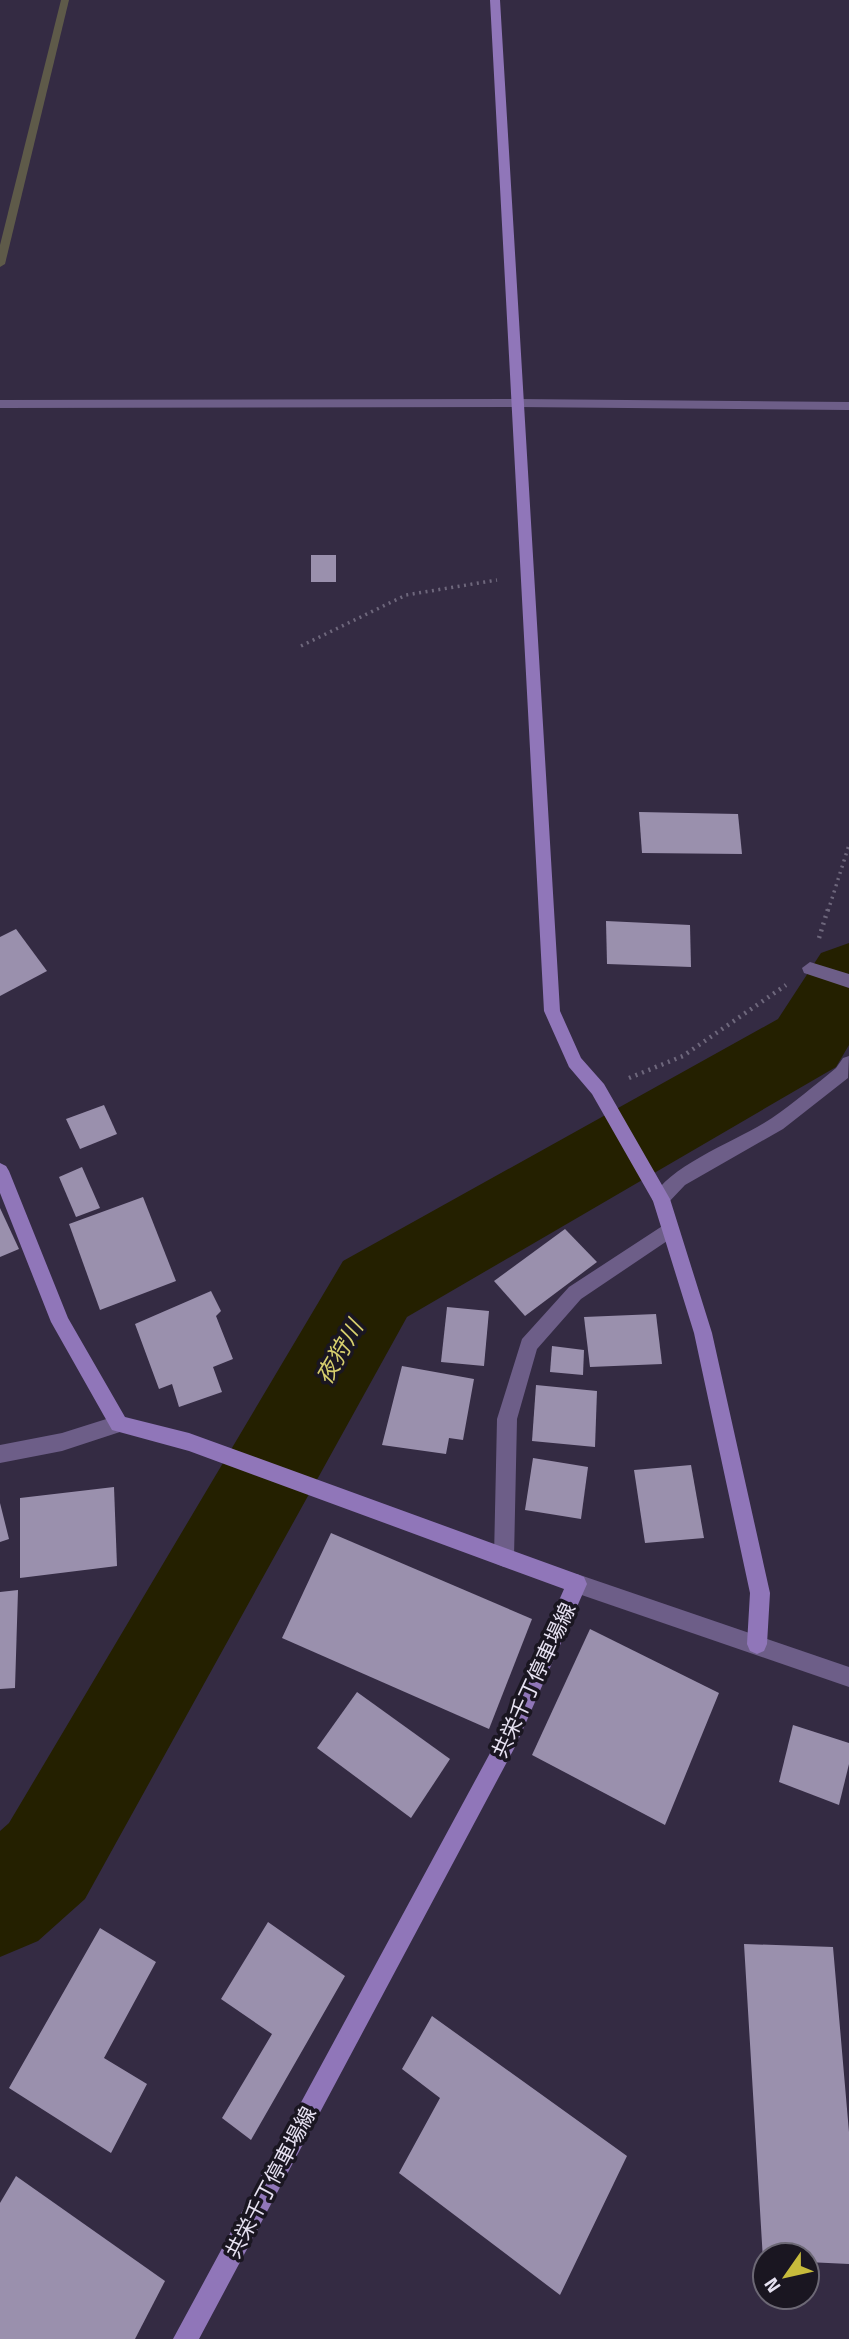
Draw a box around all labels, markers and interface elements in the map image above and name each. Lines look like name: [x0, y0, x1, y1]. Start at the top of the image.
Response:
water label: 夜狩川: [307, 1311, 373, 1391]
street label: 共栄千丁停車場線: [483, 1597, 583, 1763]
street label: 共栄千丁停車場線: [216, 2100, 324, 2264]
north arrow: [751, 2241, 821, 2311]
text: N: [756, 2272, 787, 2299]

